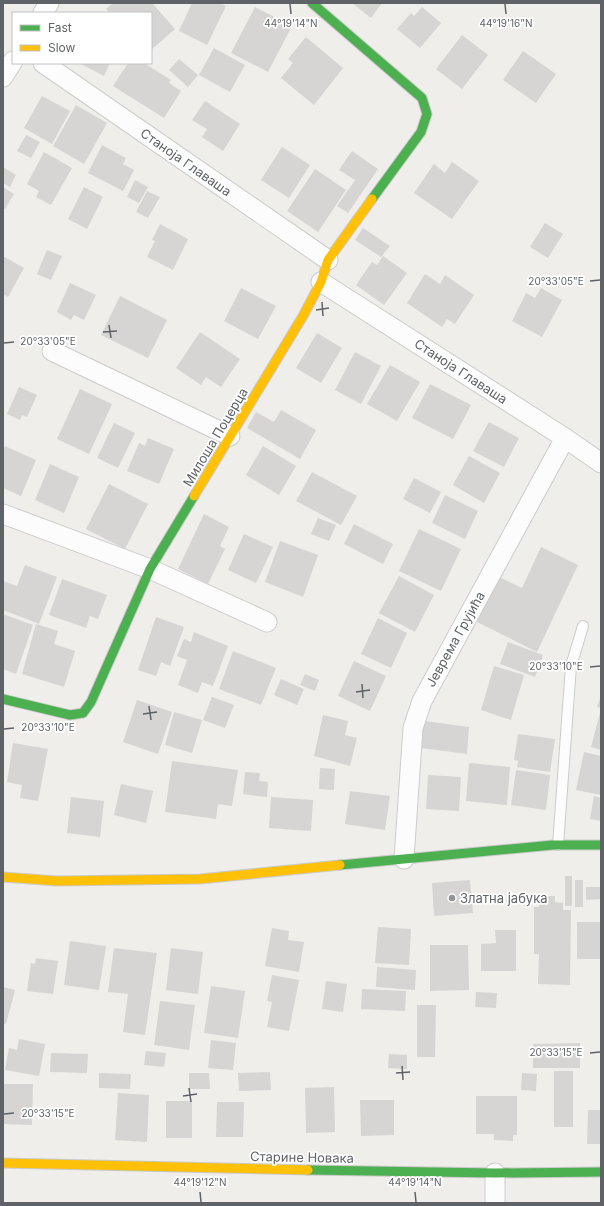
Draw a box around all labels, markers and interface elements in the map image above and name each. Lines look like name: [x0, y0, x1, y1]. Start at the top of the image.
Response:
legend: [12, 12, 152, 64]
text: 44°19'14"N: [264, 17, 318, 29]
text: 44°19'16"N: [479, 17, 533, 29]
text: Fast: [48, 20, 72, 35]
text: Slow: [48, 40, 76, 55]
street label: Станоја Главаша: [137, 125, 235, 199]
text: 20°33'05"E: [528, 275, 584, 287]
text: 20°33'05"E: [20, 335, 76, 347]
street label: Станоја Главаша: [412, 335, 510, 407]
street label: Милоша Поцерца: [179, 385, 251, 489]
street label: Јеврема Грујића: [422, 589, 488, 689]
text: 20°33'10"E: [529, 660, 583, 672]
text: 20°33'10"E: [21, 721, 75, 733]
place label: Златна јабука: [460, 890, 548, 906]
marker: Златна јабука: [447, 893, 457, 903]
text: 20°33'15"E: [529, 1046, 583, 1058]
text: 20°33'15"E: [21, 1107, 75, 1119]
street label: Старине Новака: [250, 1148, 354, 1166]
text: 44°19'12"N: [174, 1176, 226, 1188]
text: 44°19'14"N: [388, 1176, 442, 1188]

